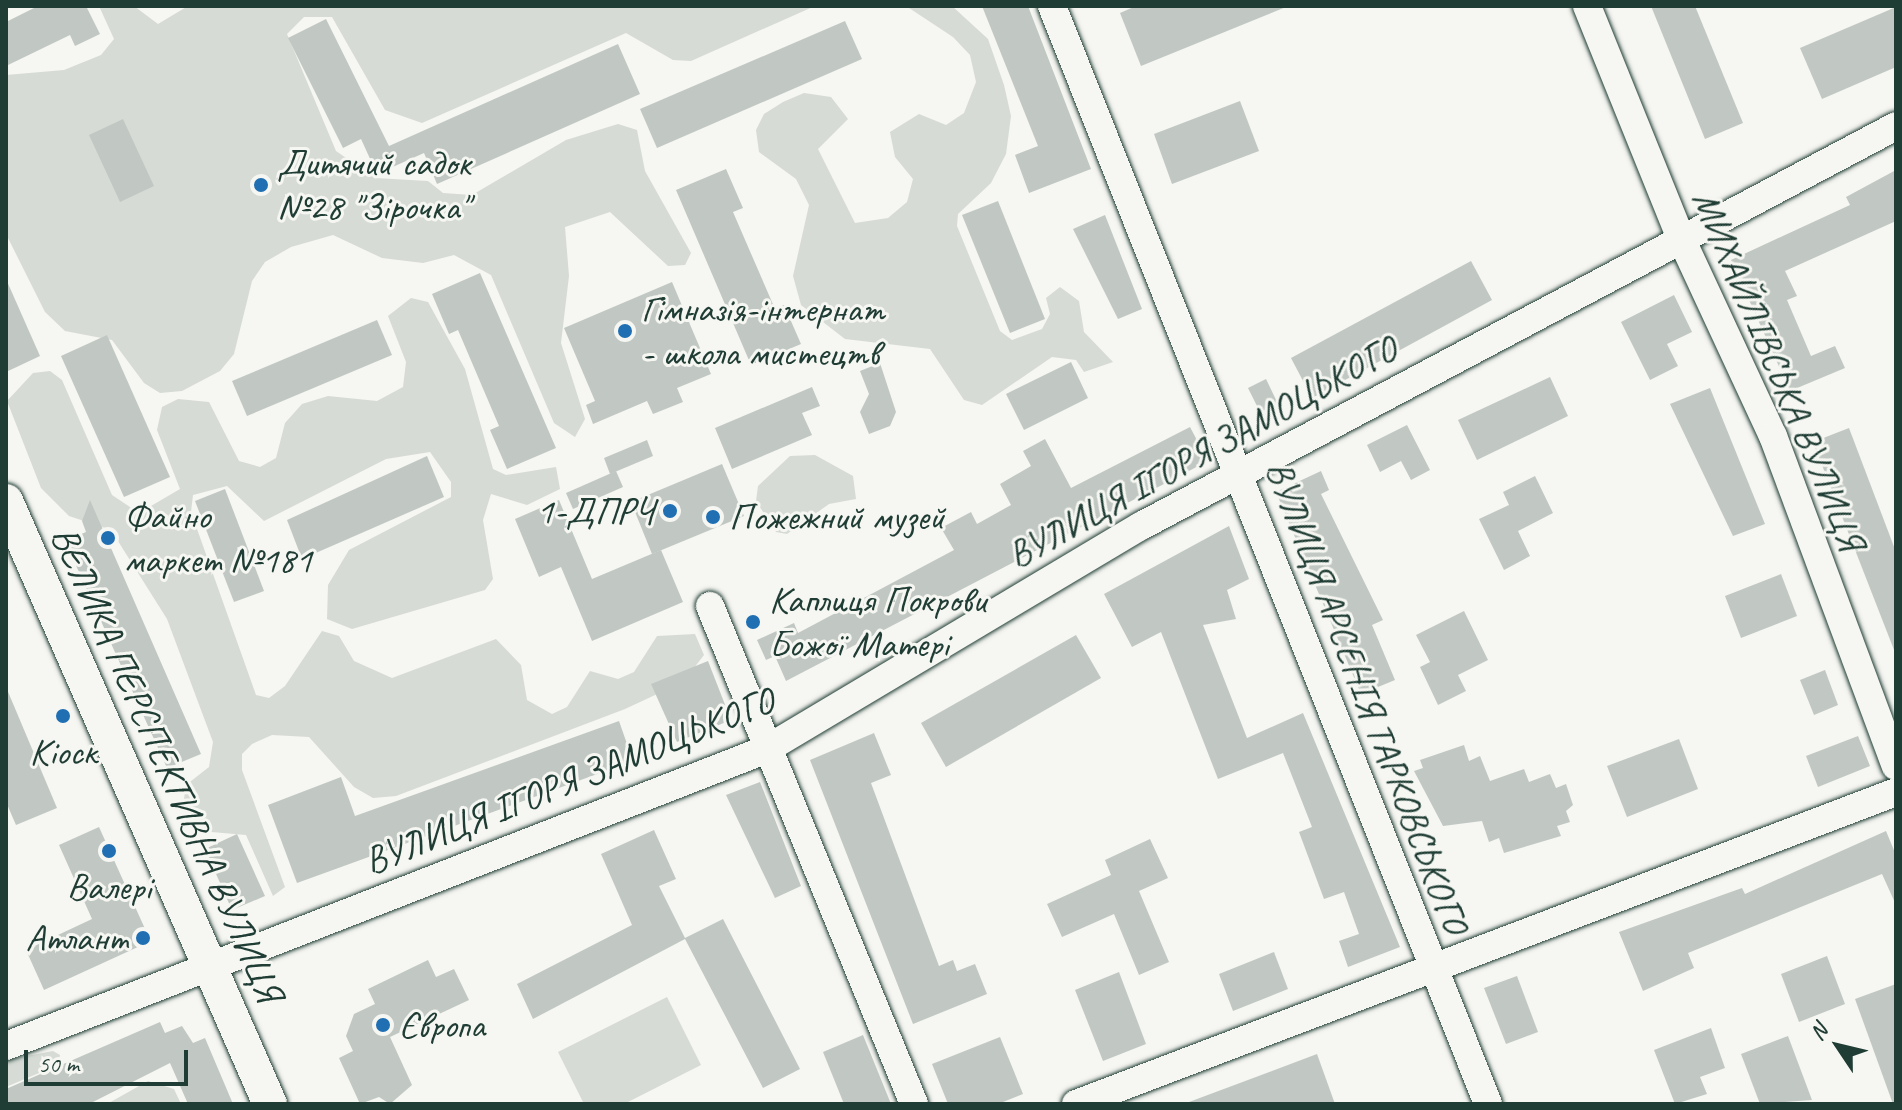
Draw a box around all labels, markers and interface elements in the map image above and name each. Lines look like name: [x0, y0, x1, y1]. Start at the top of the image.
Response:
place label: Дитячий садок №28 "Зірочка": [277, 140, 471, 230]
marker: Дитячий садок №28 "Зірочка": [252, 176, 270, 194]
street label: МИХАЙЛІВСЬКА ВУЛИЦЯ: [1683, 184, 1875, 556]
place label: Гімназія-інтернат - школа мистецтв: [641, 286, 884, 376]
marker: Гімназія-інтернат - школа мистецтв: [616, 322, 634, 340]
street label: ВУЛИЦЯ ІГОРЯ ЗАМОЦЬКОГО: [1000, 326, 1404, 578]
street label: ВУЛИЦЯ АРСЕНІЯ ТАРКОВСЬКОГО: [1256, 455, 1478, 939]
place label: 1-ДПРЧ: [536, 488, 654, 534]
place label: Файно маркет №181: [124, 493, 312, 582]
place label: Пожежний музей: [729, 494, 944, 540]
marker: 1-ДПРЧ: [661, 502, 679, 520]
marker: Пожежний музей: [704, 508, 722, 526]
street label: ВЕЛИКА ПЕРСПЕКТИВНА ВУЛИЦЯ: [42, 521, 292, 1007]
marker: Файно маркет №181: [99, 529, 117, 547]
place label: Каплиця Покрови Божої Матері: [769, 577, 986, 666]
marker: Каплиця Покрови Божої Матері: [744, 613, 762, 631]
street label: ВУЛИЦЯ ІГОРЯ ЗАМОЦЬКОГО: [359, 678, 779, 884]
marker: Кіоск: [54, 707, 72, 725]
place label: Кіоск: [29, 729, 97, 775]
marker: Валері: [100, 842, 118, 860]
place label: Валері: [67, 864, 151, 910]
place label: Атлант: [26, 915, 127, 961]
marker: Атлант: [134, 929, 152, 947]
place label: Європа: [399, 1002, 485, 1048]
north arrow: [1798, 1006, 1878, 1086]
marker: Європа: [374, 1016, 392, 1034]
text: N: [1803, 1019, 1834, 1046]
scale bar: [28, 1034, 192, 1084]
text: 50 m: [38, 1049, 79, 1079]

